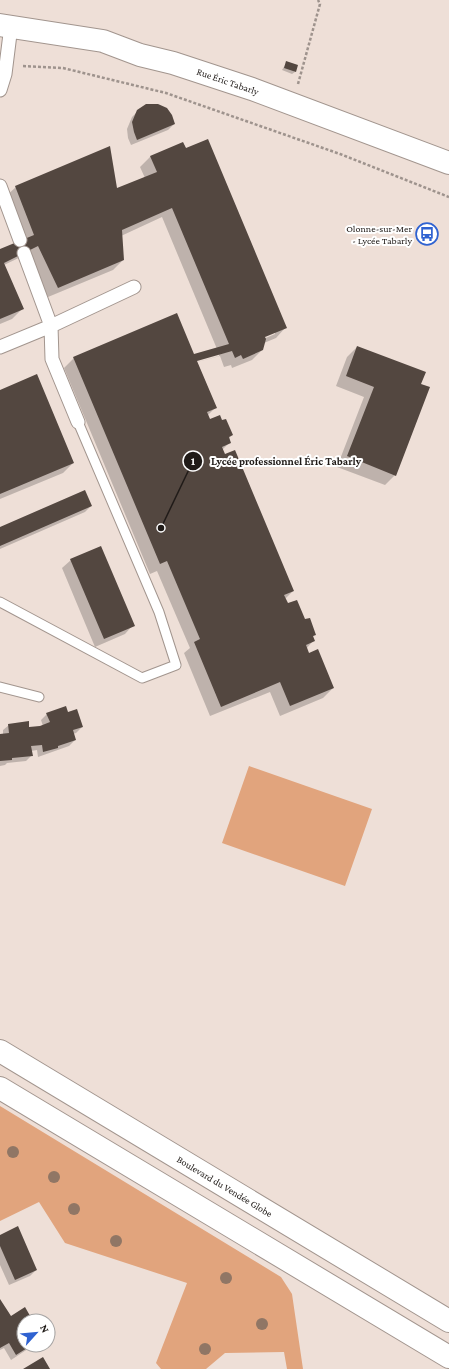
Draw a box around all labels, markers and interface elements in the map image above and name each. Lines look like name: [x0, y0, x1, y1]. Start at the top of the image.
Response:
street label: Rue Éric Tabarly: [195, 66, 261, 97]
bus stop icon: Olonne-sur-Mer - Lycée Tabarly: [414, 221, 440, 247]
place label: Olonne-sur-Mer - Lycée Tabarly: [346, 223, 412, 246]
callout: Lycée professionnel Éric Tabarly: [183, 450, 369, 473]
text: 1: [191, 454, 196, 468]
text: Lycée professionnel Éric Tabarly: [211, 455, 362, 467]
street label: Boulevard du Vendée Globe: [175, 1154, 275, 1220]
north arrow: [16, 1313, 56, 1353]
text: N: [38, 1322, 52, 1335]

